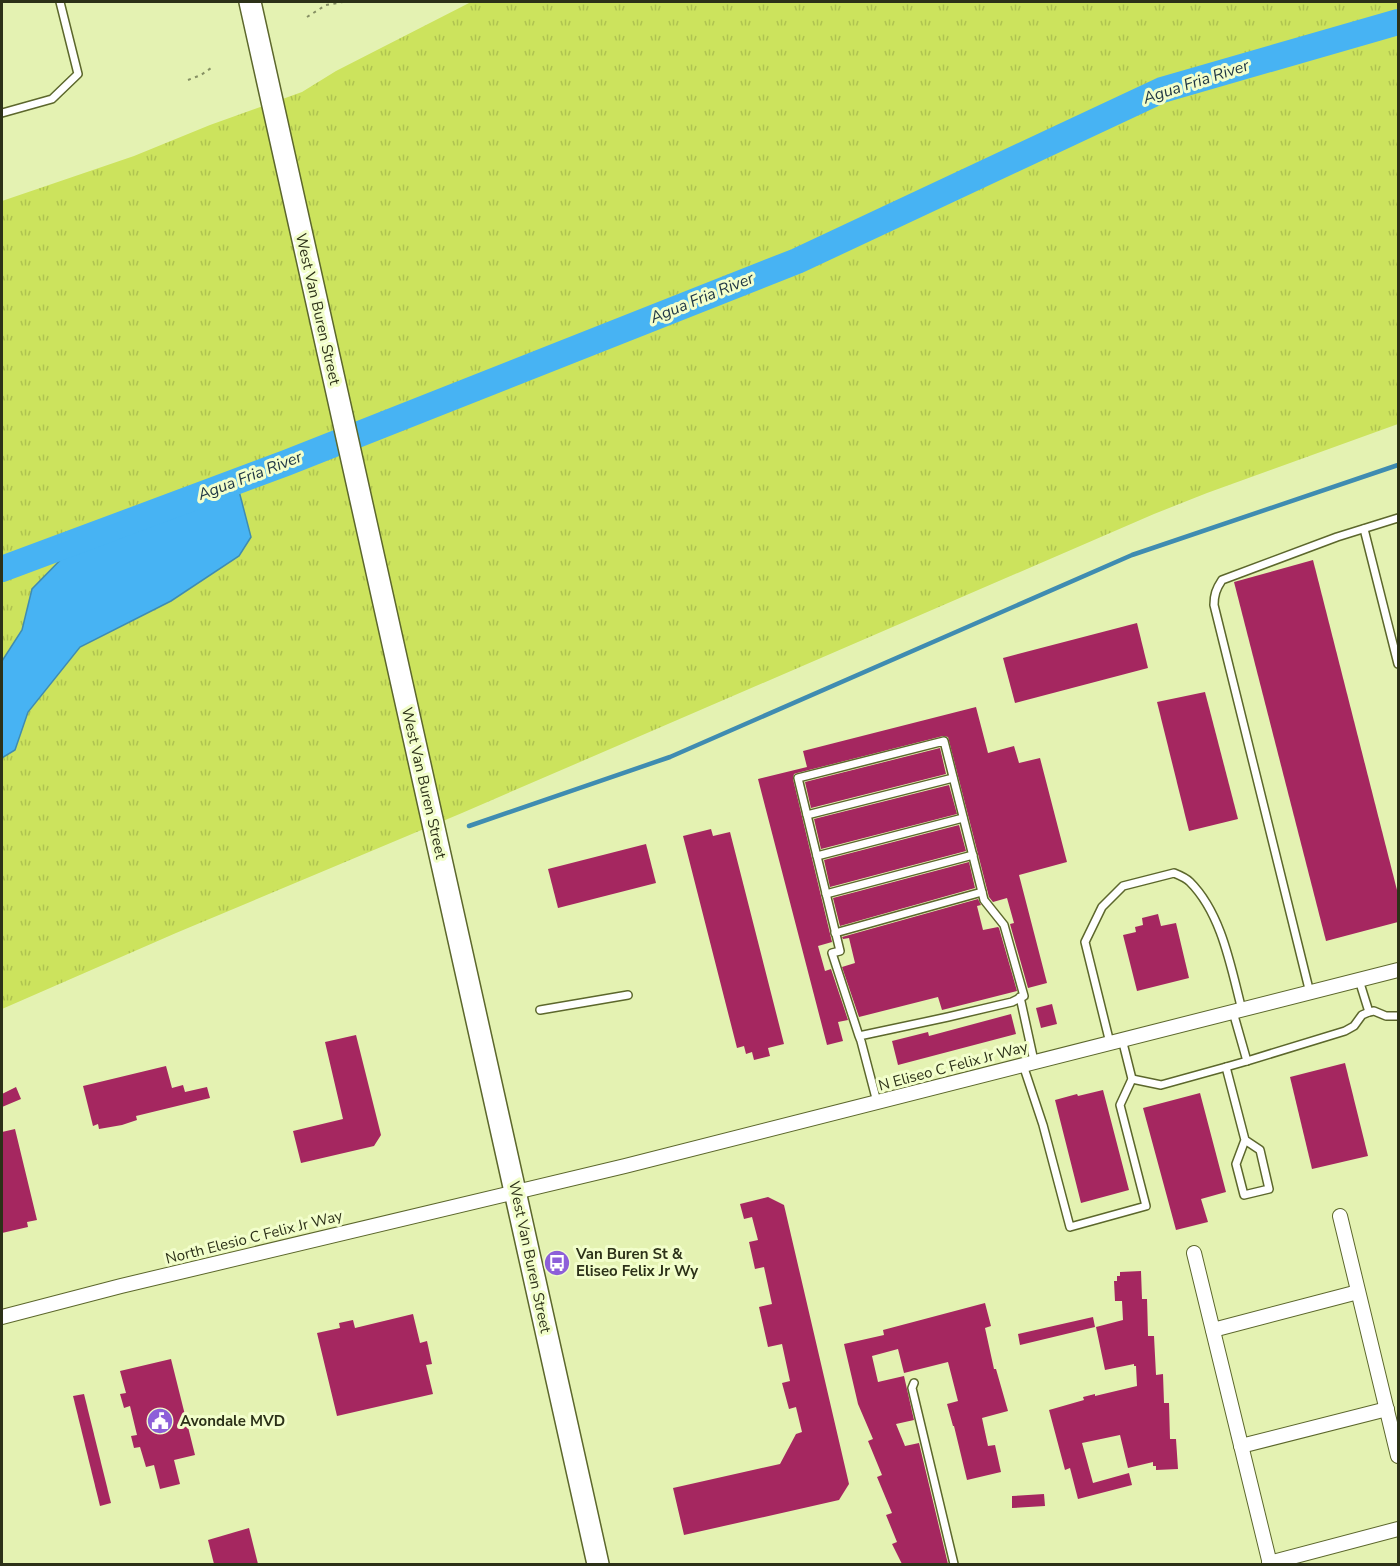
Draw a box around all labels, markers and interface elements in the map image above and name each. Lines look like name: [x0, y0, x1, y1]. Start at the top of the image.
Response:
water label: Agua Fria River: [1139, 54, 1253, 110]
street label: West Van Buren Street: [291, 231, 345, 387]
water label: Agua Fria River: [646, 267, 758, 329]
water label: Agua Fria River: [194, 446, 306, 506]
street label: West Van Buren Street: [397, 705, 451, 861]
street label: N Eliseo C Felix Jr Way: [876, 1036, 1030, 1096]
street label: West Van Buren Street: [504, 1179, 556, 1335]
street label: North Elesio C Felix Jr Way: [163, 1205, 345, 1269]
place label: Van Buren St & Eliseo Felix Jr Wy: [575, 1244, 698, 1281]
bus stop icon: Van Buren St & Eliseo Felix Jr Wy: [542, 1248, 572, 1278]
public building icon: Avondale MVD: [145, 1406, 175, 1436]
place label: Avondale MVD: [180, 1411, 285, 1431]

